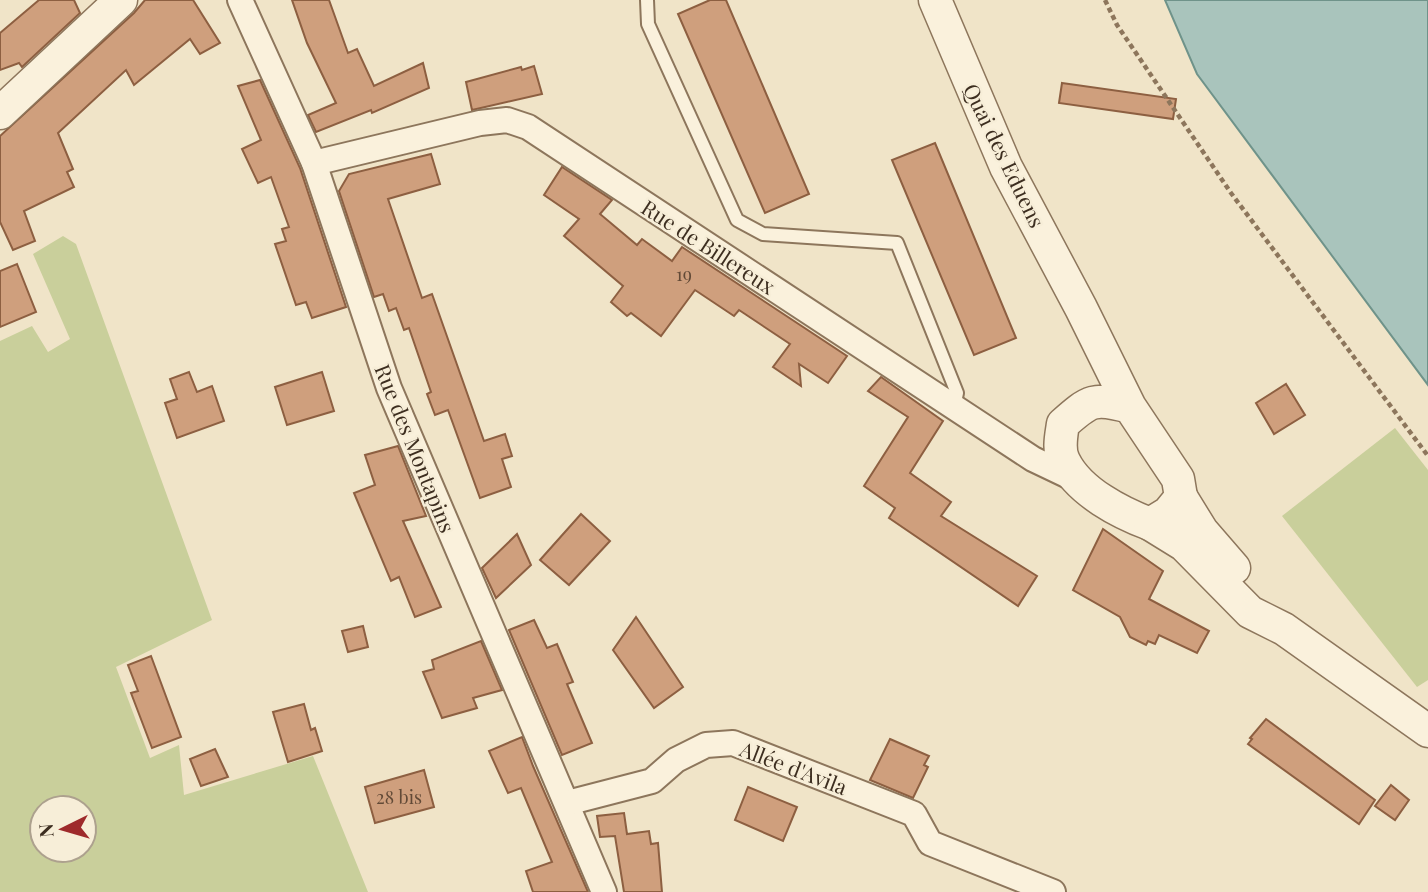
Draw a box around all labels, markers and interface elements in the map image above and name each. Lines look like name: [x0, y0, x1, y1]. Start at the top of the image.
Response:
street label: Quai des Eduens: [958, 78, 1052, 232]
street label: Rue de Billereux: [637, 192, 781, 300]
house number: 19: [676, 262, 692, 286]
street label: Rue des Montapins: [369, 360, 463, 536]
street label: Allée d'Avila: [735, 733, 852, 800]
house number: 28 bis: [376, 785, 422, 809]
north arrow: [28, 794, 98, 864]
text: N: [31, 822, 59, 839]

